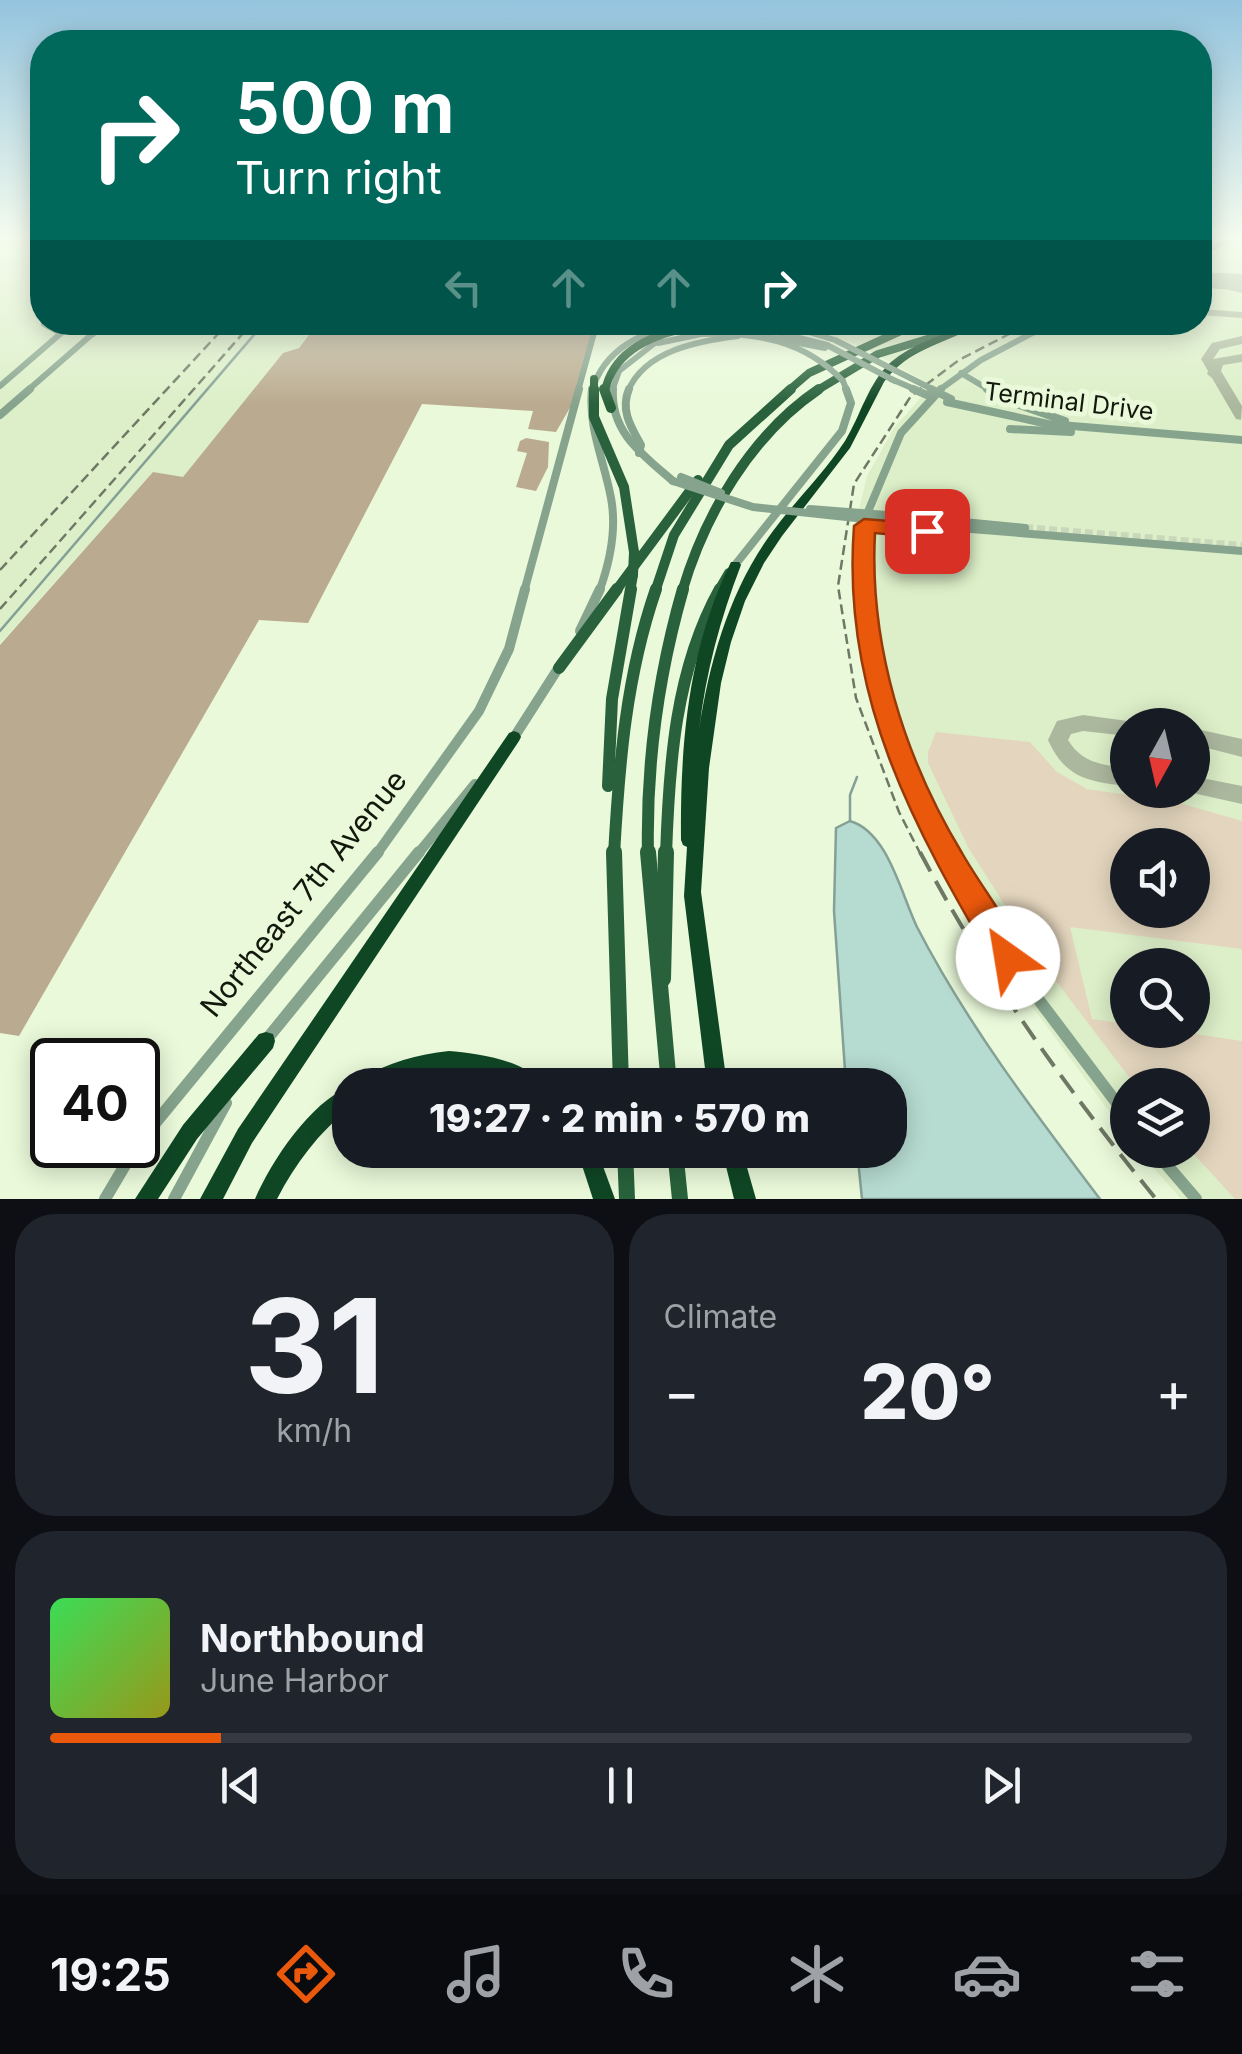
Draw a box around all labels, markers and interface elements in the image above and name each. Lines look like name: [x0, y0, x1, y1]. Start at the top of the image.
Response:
text: 500 m: [235, 65, 455, 150]
icon: right: [70, 70, 200, 200]
text: Turn right: [235, 150, 442, 205]
icon: left: [436, 260, 491, 315]
icon: ahead: [541, 260, 596, 315]
icon: ahead: [646, 260, 701, 315]
icon: right: [751, 260, 806, 315]
street label: Terminal Drive: [983, 376, 1155, 426]
pin: [885, 489, 970, 574]
icon: arrive: [900, 504, 955, 559]
north arrow: [1110, 708, 1210, 808]
map controls: [1110, 708, 1210, 1168]
street label: Northeast 7th Avenue: [192, 762, 414, 1024]
button: sound: [1110, 828, 1210, 928]
position arrow: [956, 906, 1060, 1010]
button: search: [1110, 948, 1210, 1048]
speed limit sign: 40: [30, 1038, 160, 1168]
button: layers: [1110, 1068, 1210, 1168]
text: 19:27 · 2 min · 570 m: [429, 1095, 810, 1141]
text: 31: [244, 1267, 384, 1424]
text: Climate: [664, 1297, 777, 1336]
text: 20°: [861, 1346, 995, 1437]
text: −: [664, 1359, 700, 1425]
text: +: [1156, 1359, 1192, 1425]
text: km/h: [276, 1411, 352, 1450]
text: Northbound: [200, 1615, 425, 1661]
text: June Harbor: [200, 1661, 389, 1700]
icon: previous: [213, 1758, 268, 1813]
icon: pause: [593, 1758, 648, 1813]
icon: next: [974, 1758, 1029, 1813]
icon: directions: [271, 1939, 341, 2009]
icon: music: [441, 1939, 511, 2009]
icon: phone: [611, 1939, 681, 2009]
icon: climate: [782, 1939, 852, 2009]
icon: car: [952, 1939, 1022, 2009]
icon: filters: [1122, 1939, 1192, 2009]
text: 19:25: [50, 1947, 171, 2002]

